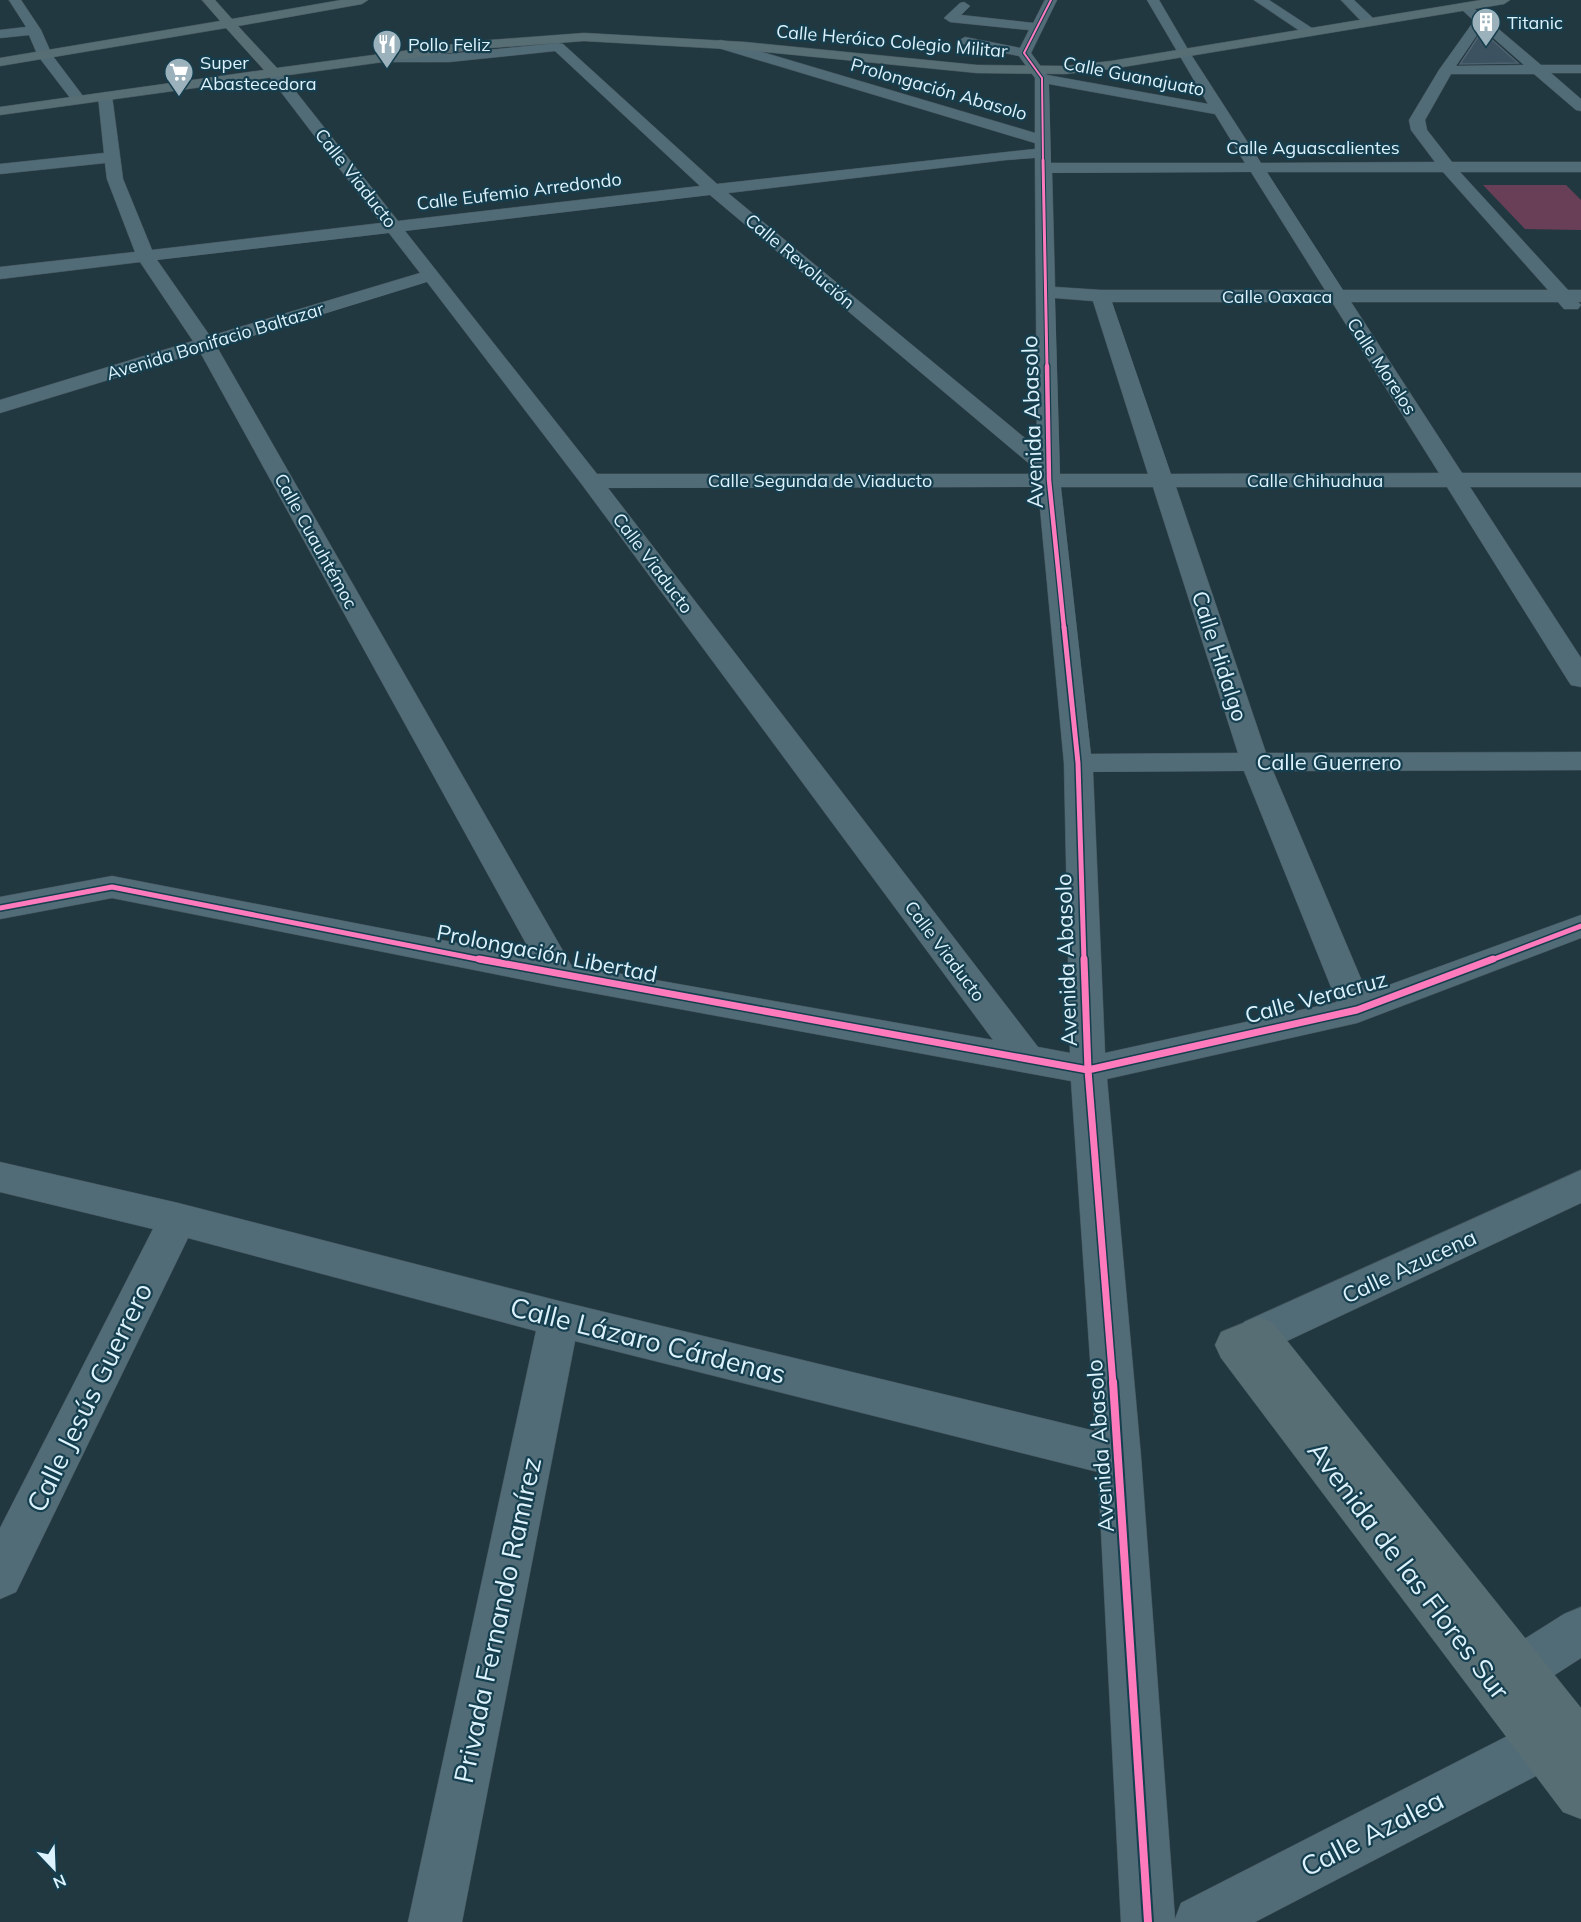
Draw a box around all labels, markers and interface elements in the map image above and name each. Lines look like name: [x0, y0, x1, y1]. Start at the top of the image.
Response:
building icon: Titanic: [1470, 6, 1502, 48]
place label: Titanic: [1507, 11, 1563, 34]
street label: Calle Heróico Colegio Militar: [775, 19, 1009, 63]
restaurant icon: Pollo Feliz: [371, 28, 403, 70]
place label: Pollo Feliz: [408, 33, 491, 56]
place label: Super Abastecedora: [200, 51, 317, 95]
street label: Calle Guanajuato: [1061, 51, 1207, 101]
street label: Prolongación Abasolo: [848, 53, 1030, 125]
supermarket icon: Super Abastecedora: [163, 56, 195, 98]
street label: Calle Viaducto: [310, 124, 402, 232]
street label: Calle Aguascalientes: [1226, 136, 1400, 159]
street label: Calle Eufemio Arredondo: [415, 167, 623, 215]
street label: Calle Revolución: [740, 208, 860, 314]
street label: Calle Oaxaca: [1222, 285, 1332, 308]
street label: Avenida Bonifacio Baltazar: [103, 297, 327, 385]
street label: Calle Morelos: [1342, 313, 1422, 419]
street label: Avenida Abasolo: [1015, 335, 1049, 509]
street label: Calle Cuauhtémoc: [269, 469, 363, 613]
street label: Calle Segunda de Viaducto: [708, 469, 932, 492]
street label: Calle Chihuahua: [1247, 469, 1383, 492]
street label: Calle Viaducto: [608, 508, 698, 618]
street label: Calle Hidalgo: [1186, 587, 1254, 725]
street label: Calle Guerrero: [1256, 748, 1402, 776]
street label: Avenida Abasolo: [1049, 873, 1083, 1047]
street label: Calle Viaducto: [900, 896, 990, 1006]
street label: Prolongación Libertad: [434, 918, 660, 988]
street label: Calle Veracruz: [1242, 965, 1390, 1029]
street label: Calle Azucena: [1337, 1223, 1481, 1309]
street label: Calle Jesús Guerrero: [19, 1277, 159, 1517]
street label: Calle Lázaro Cárdenas: [507, 1289, 789, 1391]
street label: Avenida Abasolo: [1080, 1359, 1120, 1533]
street label: Avenida de las Flores Sur: [1301, 1434, 1517, 1706]
street label: Privada Fernando Ramírez: [446, 1454, 548, 1786]
street label: Calle Azalea: [1295, 1782, 1449, 1884]
north arrow: [24, 1838, 84, 1898]
text: N: [50, 1870, 69, 1893]

